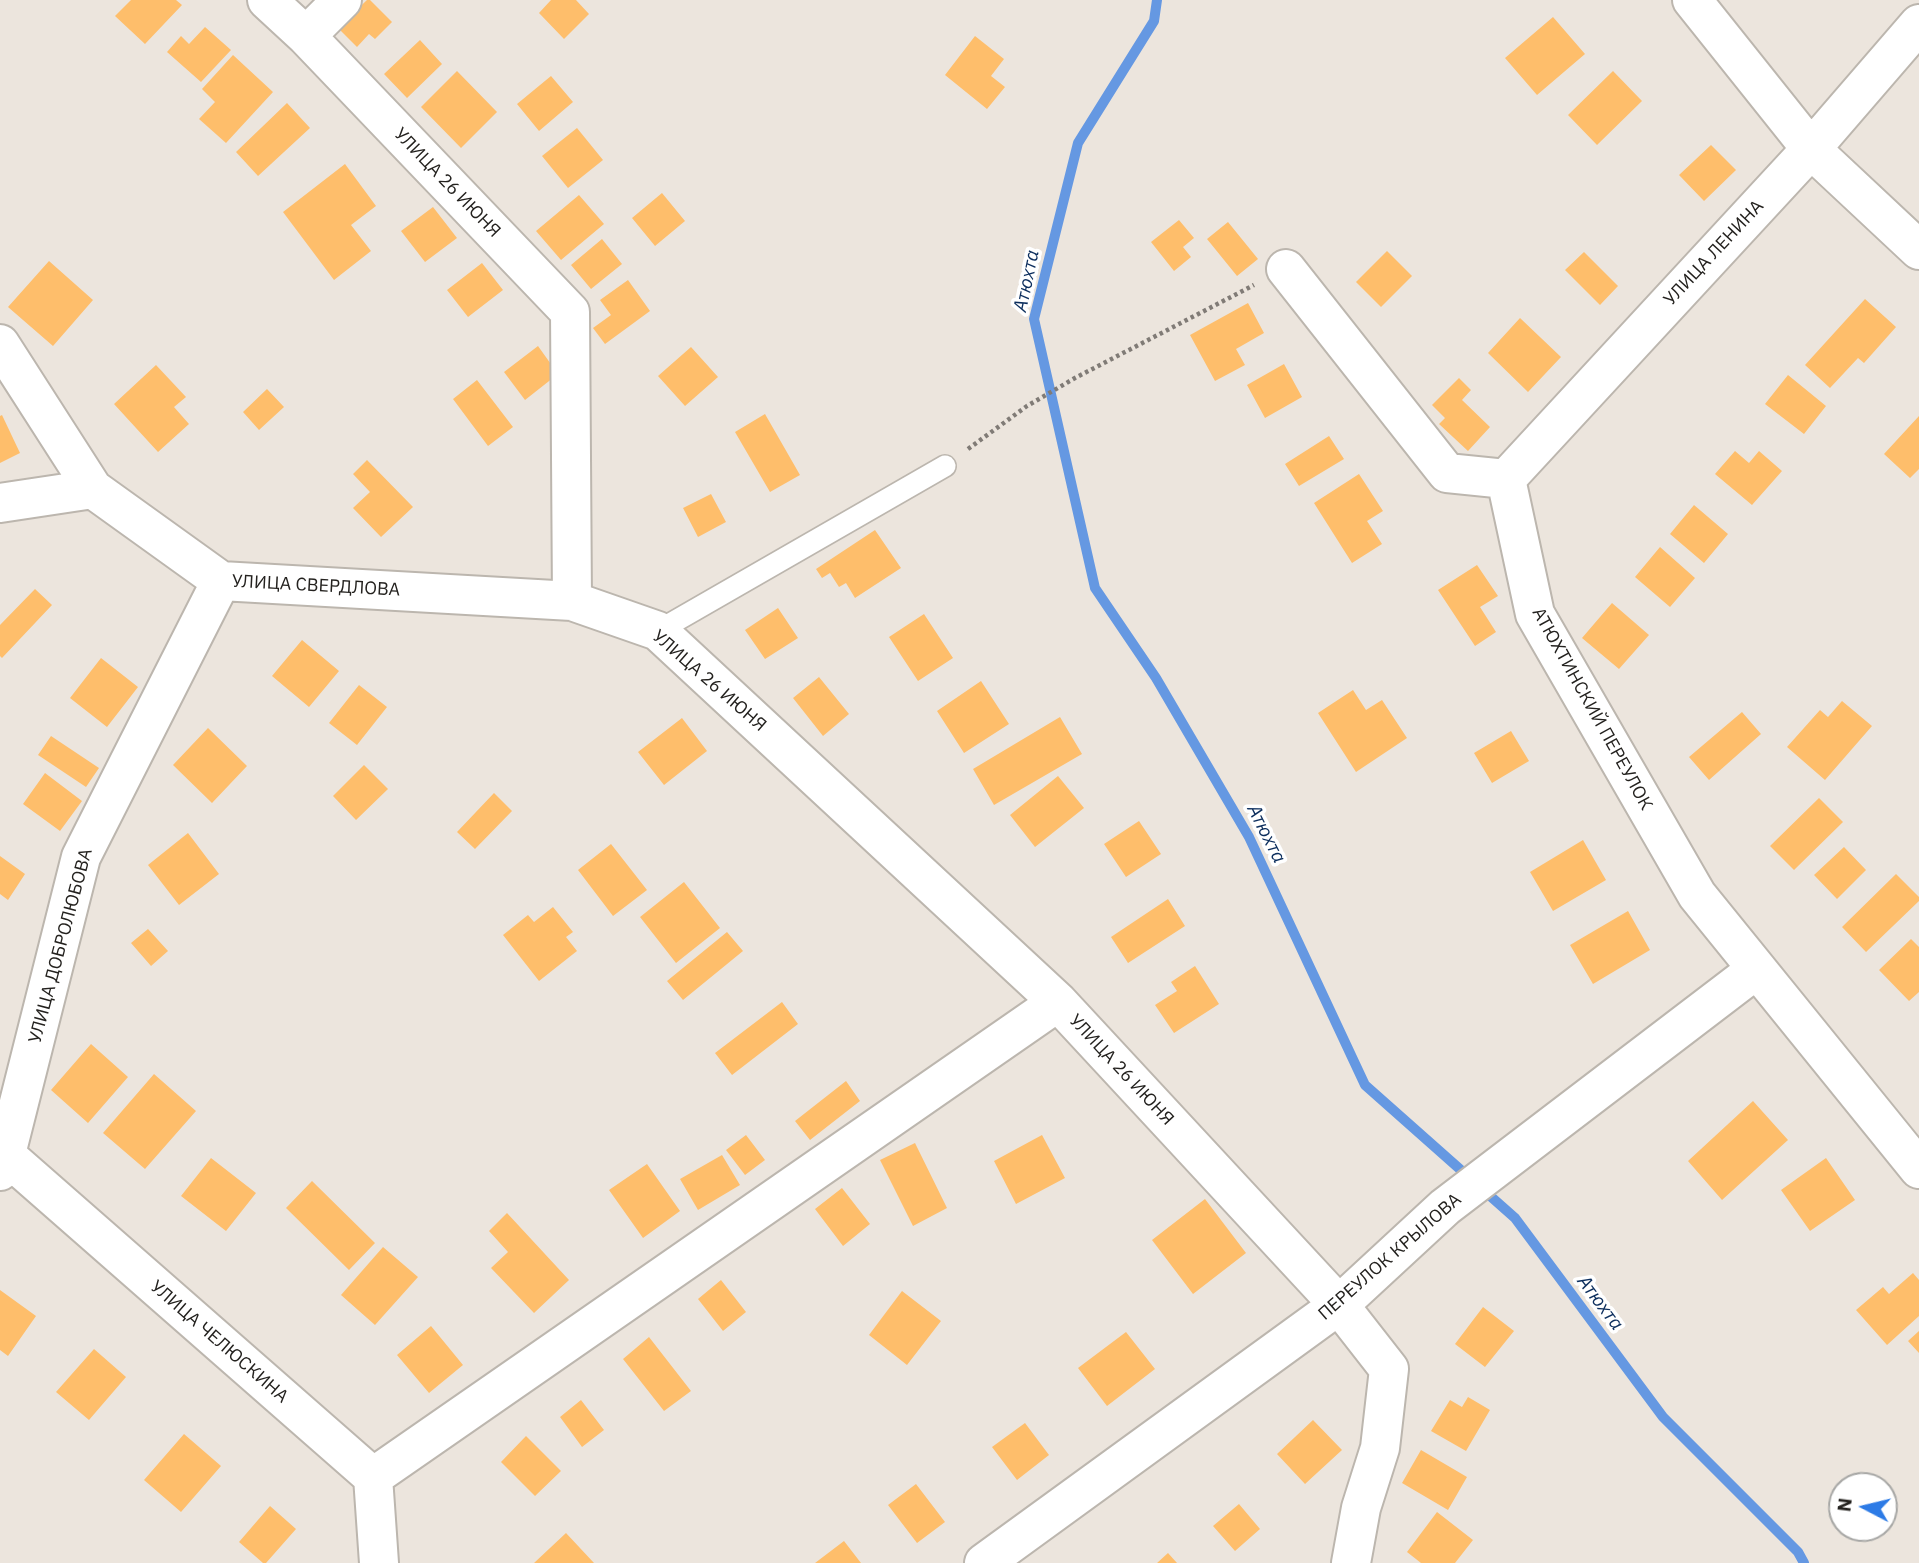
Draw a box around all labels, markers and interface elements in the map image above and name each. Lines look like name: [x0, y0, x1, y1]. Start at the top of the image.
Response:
street label: УЛИЦА 26 ИЮНЯ: [389, 124, 505, 242]
street label: УЛИЦА ЛЕНИНА: [1660, 196, 1768, 310]
water label: Атюхта: [1009, 248, 1045, 314]
street label: УЛИЦА СВЕРДЛОВА: [231, 571, 401, 601]
street label: АТЮХТИНСКИЙ ПЕРЕУЛОК: [1527, 604, 1657, 814]
street label: УЛИЦА 26 ИЮНЯ: [648, 626, 770, 736]
water label: Атюхта: [1242, 801, 1290, 867]
street label: УЛИЦА ДОБРОЛЮБОВА: [25, 846, 97, 1046]
street label: УЛИЦА 26 ИЮНЯ: [1064, 1010, 1178, 1130]
street label: ПЕРЕУЛОК КРЫЛОВА: [1314, 1189, 1466, 1325]
water label: Атюхта: [1572, 1271, 1628, 1335]
street label: УЛИЦА ЧЕЛЮСКИНА: [146, 1276, 292, 1408]
north arrow: [1828, 1472, 1898, 1542]
text: N: [1831, 1496, 1857, 1513]

